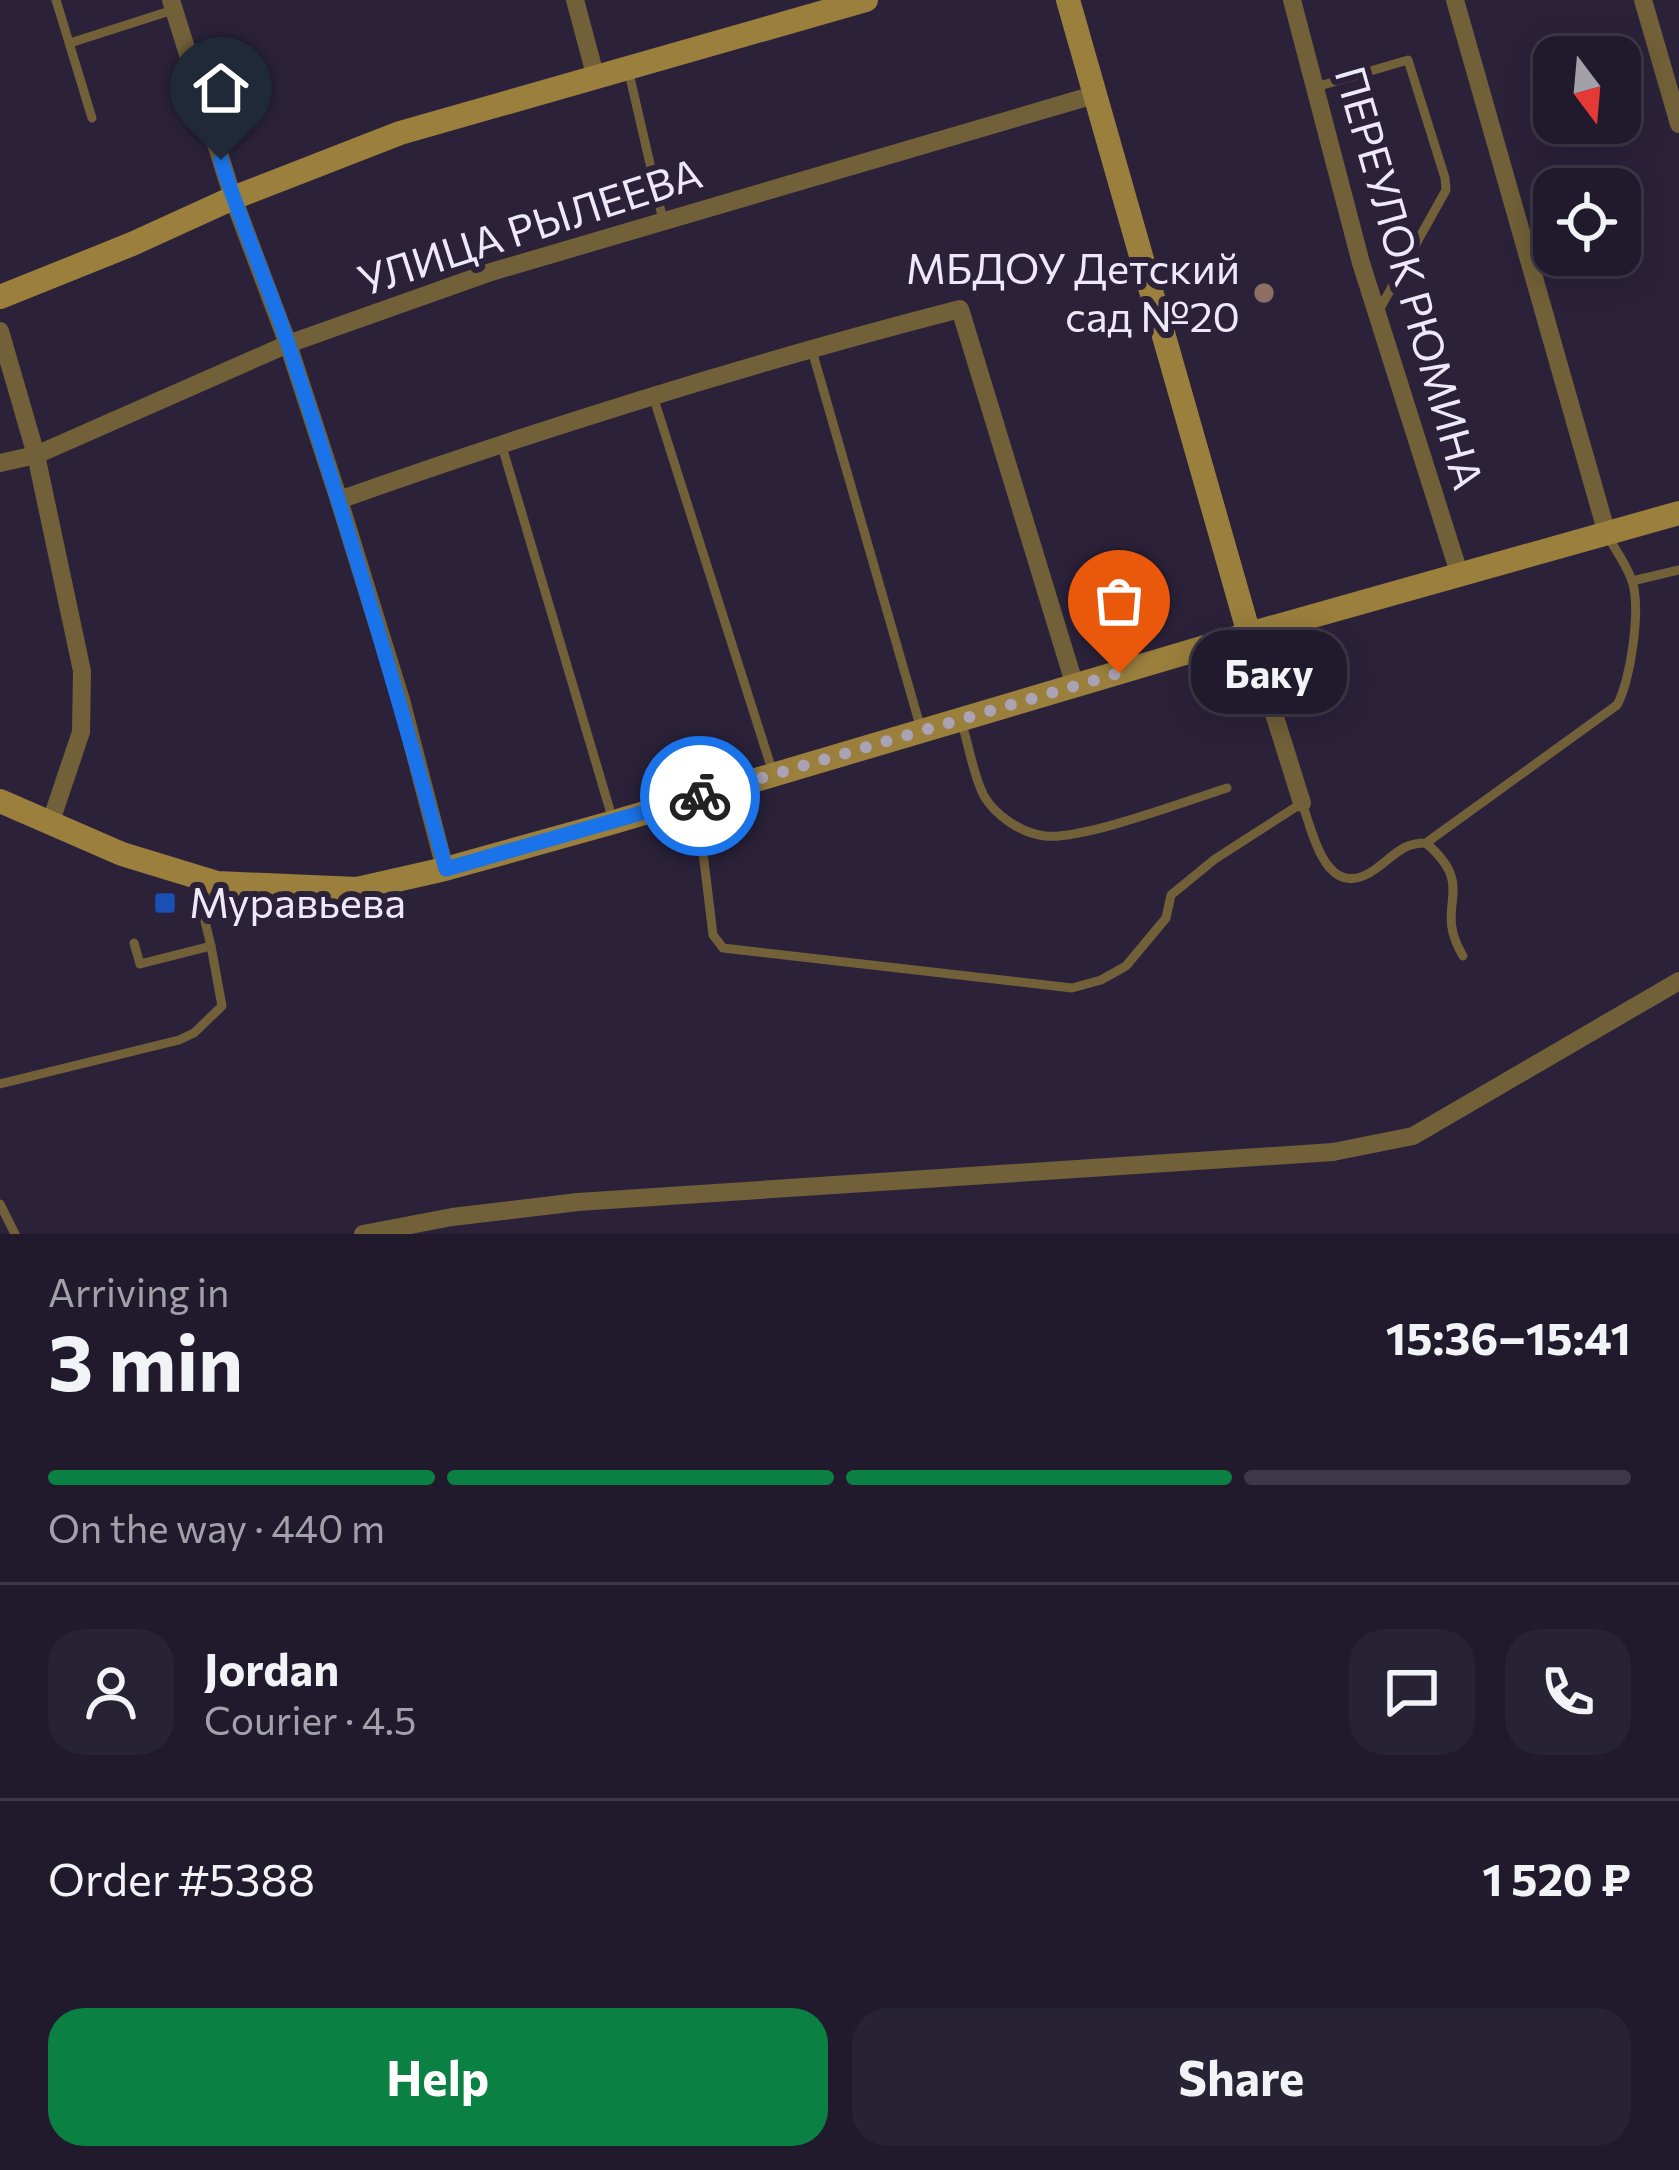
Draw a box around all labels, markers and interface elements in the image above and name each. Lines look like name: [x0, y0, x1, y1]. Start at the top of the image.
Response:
north arrow: [1533, 36, 1641, 144]
map controls: [1533, 36, 1641, 276]
pin: [170, 37, 272, 160]
icon: home: [188, 55, 254, 121]
street label: ПЕРЕУЛОК РЮМИНА: [1326, 60, 1496, 495]
street label: УЛИЦА РЫЛЕЕВА: [351, 145, 708, 305]
button: locate: [1533, 168, 1641, 276]
place label: МБДОУ Детский сад №20: [906, 241, 1240, 341]
marker: МБДОУ Детский сад №20: [1251, 280, 1277, 306]
pin: [1068, 550, 1170, 673]
icon: bag: [1086, 568, 1152, 634]
callout: Баку: [1191, 631, 1347, 715]
text: Баку: [1224, 648, 1314, 696]
courier: [640, 736, 760, 856]
icon: bike: [667, 763, 733, 829]
place label: Муравьева: [189, 875, 406, 927]
marker: Муравьева: [152, 890, 178, 916]
text: Arriving in: [48, 1267, 229, 1315]
text: 15:36–15:41: [1386, 1309, 1631, 1364]
text: 3 min: [48, 1312, 243, 1407]
text: On the way · 440 m: [48, 1503, 385, 1551]
button: person: [48, 1629, 174, 1755]
button: chat: [1349, 1629, 1475, 1755]
button: phone: [1505, 1629, 1631, 1755]
text: Jordan: [204, 1640, 339, 1695]
text: Courier · 4.5: [204, 1695, 416, 1743]
text: Order #5388: [48, 1850, 315, 1905]
text: 1 520 ₽: [1482, 1850, 1631, 1905]
button: Help: [48, 2008, 828, 2146]
button: Share: [852, 2008, 1631, 2146]

